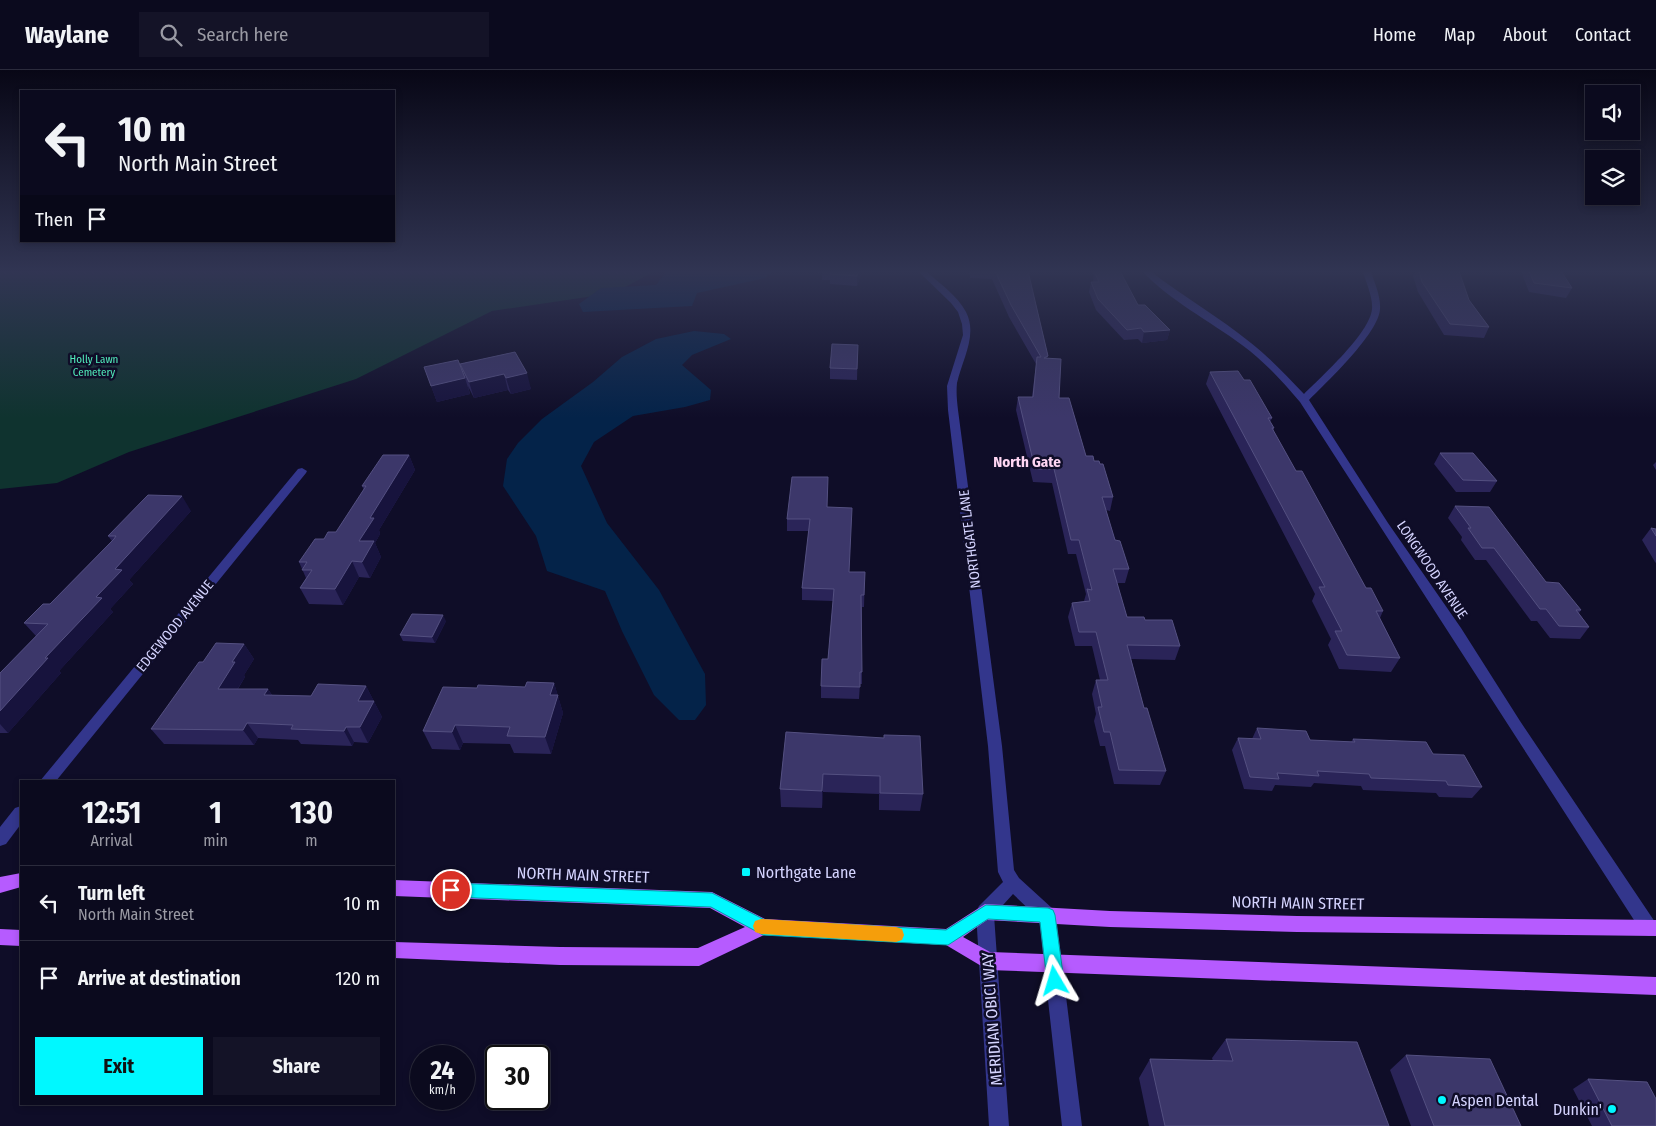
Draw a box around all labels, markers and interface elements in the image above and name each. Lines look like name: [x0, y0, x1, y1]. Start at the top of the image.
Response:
search box: [139, 12, 489, 57]
text: Waylane: [25, 21, 109, 49]
icon: search: [157, 21, 185, 49]
text: Search here: [197, 23, 288, 46]
text: Home: [1373, 24, 1416, 46]
text: Map: [1444, 24, 1475, 46]
text: About: [1503, 24, 1547, 46]
text: Contact: [1575, 24, 1631, 46]
map controls: [1585, 85, 1640, 205]
button: sound: [1585, 85, 1640, 140]
text: 10 m: [118, 108, 186, 150]
icon: left: [35, 110, 100, 175]
text: North Main Street: [118, 150, 277, 177]
button: layers: [1585, 150, 1640, 205]
icon: arrive: [83, 205, 111, 233]
text: Then: [35, 208, 73, 231]
park label: Holly Lawn Cemetery: [70, 353, 118, 379]
district label: North Gate: [993, 453, 1061, 471]
street label: NORTHGATE LANE: [955, 488, 984, 589]
street label: LONGWOOD AVENUE: [1393, 518, 1471, 623]
street label: EDGEWOOD AVENUE: [133, 576, 217, 675]
text: 12:51: [82, 795, 141, 831]
text: 1: [209, 795, 222, 831]
text: 130: [290, 795, 333, 831]
text: Arrival: [90, 831, 133, 850]
text: min: [203, 831, 228, 850]
text: m: [305, 831, 318, 850]
street label: NORTH MAIN STREET: [516, 863, 650, 887]
place label: Northgate Lane: [756, 863, 856, 882]
marker: Northgate Lane: [740, 866, 752, 878]
pin: [430, 869, 472, 911]
icon: arrive: [437, 876, 465, 904]
text: Turn left: [78, 882, 145, 905]
icon: left: [35, 889, 63, 917]
text: 10 m: [344, 892, 380, 915]
street label: NORTH MAIN STREET: [1232, 892, 1365, 914]
text: North Main Street: [78, 905, 194, 924]
street label: MERIDIAN OBICI WAY: [978, 952, 1006, 1086]
position arrow: [1028, 954, 1080, 1006]
icon: arrive: [35, 964, 63, 992]
text: Arrive at destination: [78, 967, 241, 990]
text: 120 m: [335, 967, 380, 990]
button: Exit: [35, 1037, 203, 1095]
button: Share: [213, 1037, 380, 1095]
speed limit sign: 30: [485, 1045, 550, 1110]
text: 24: [431, 1056, 454, 1086]
text: km/h: [429, 1083, 456, 1097]
place label: Aspen Dental: [1452, 1091, 1539, 1110]
marker: Aspen Dental: [1436, 1094, 1448, 1106]
place label: Dunkin': [1553, 1100, 1602, 1119]
marker: Dunkin': [1606, 1103, 1618, 1115]

